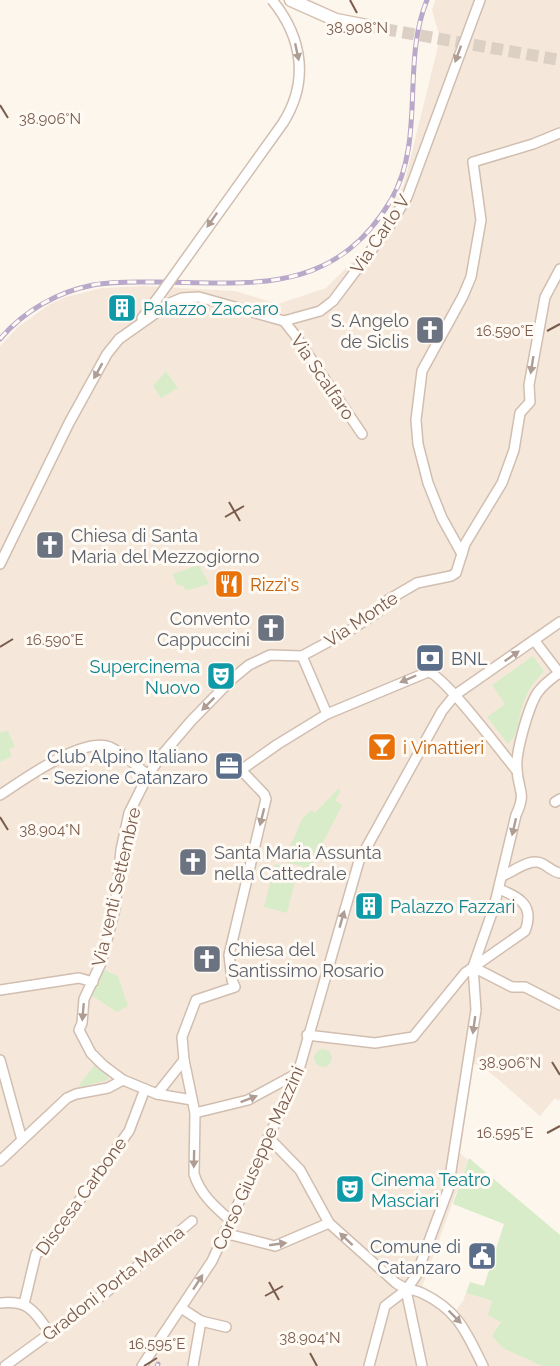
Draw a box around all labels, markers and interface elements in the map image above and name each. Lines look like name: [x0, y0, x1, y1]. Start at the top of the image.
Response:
text: 38.908°N: [326, 19, 388, 37]
one-way arrow: [293, 43, 302, 62]
one-way arrow: [453, 45, 463, 63]
text: 38.906°N: [19, 110, 81, 128]
street label: Via Carlo V: [346, 190, 414, 278]
one-way arrow: [207, 212, 218, 228]
building icon: Palazzo Zaccaro: [106, 292, 138, 324]
place label: Palazzo Zaccaro: [143, 298, 279, 319]
place label: S. Angelo de Siclis: [331, 310, 409, 352]
church icon: S. Angelo de Siclis: [414, 314, 446, 346]
text: 16.590°E: [476, 322, 534, 340]
street label: Via Scalfaro: [287, 330, 359, 424]
one-way arrow: [527, 355, 536, 374]
one-way arrow: [93, 363, 103, 380]
place label: Chiesa di Santa Maria del Mezzogiorno: [71, 525, 260, 567]
church icon: Chiesa di Santa Maria del Mezzogiorno: [34, 529, 66, 561]
restaurant icon: Rizzi's: [213, 568, 245, 600]
place label: Rizzi's: [250, 574, 300, 595]
street label: Via Monte: [320, 587, 402, 651]
place label: Convento Cappuccini: [157, 608, 250, 650]
church icon: Convento Cappuccini: [255, 612, 287, 644]
text: 16.590°E: [26, 631, 84, 649]
bank icon: BNL: [414, 642, 446, 674]
place label: BNL: [451, 648, 488, 669]
one-way arrow: [503, 650, 519, 662]
place label: Supercinema Nuovo: [89, 656, 200, 698]
theatre icon: Supercinema Nuovo: [205, 660, 237, 692]
one-way arrow: [398, 674, 416, 684]
one-way arrow: [202, 696, 216, 710]
bar icon: i Vinattieri: [366, 731, 398, 763]
place label: i Vinattieri: [403, 737, 484, 758]
place label: Club Alpino Italiano - Sezione Catanzaro: [41, 746, 208, 788]
office icon: Club Alpino Italiano - Sezione Catanzaro: [213, 750, 245, 782]
street label: Via venti Settembre: [87, 805, 145, 969]
one-way arrow: [257, 808, 266, 826]
one-way arrow: [508, 817, 518, 836]
text: 38.904°N: [19, 821, 81, 839]
place label: Santa Maria Assunta nella Cattedrale: [214, 842, 382, 884]
church icon: Santa Maria Assunta nella Cattedrale: [177, 846, 209, 878]
building icon: Palazzo Fazzari: [353, 890, 385, 922]
place label: Palazzo Fazzari: [390, 896, 515, 917]
one-way arrow: [338, 909, 347, 927]
place label: Chiesa del Santissimo Rosario: [228, 939, 384, 981]
church icon: Chiesa del Santissimo Rosario: [191, 943, 223, 975]
one-way arrow: [78, 1003, 88, 1022]
one-way arrow: [470, 1016, 479, 1035]
text: 38.906°N: [479, 1054, 541, 1072]
street label: Corso Giuseppe Mazzini: [208, 1063, 308, 1253]
one-way arrow: [240, 1094, 258, 1104]
text: 16.595°E: [477, 1124, 533, 1142]
street label: Discesa Carbone: [31, 1133, 131, 1259]
one-way arrow: [189, 1149, 199, 1168]
place label: Cinema Teatro Masciari: [371, 1169, 491, 1211]
theatre icon: Cinema Teatro Masciari: [334, 1173, 366, 1205]
street label: Gradoni Porta Marina: [38, 1221, 188, 1345]
one-way arrow: [338, 1232, 353, 1246]
place label: Comune di Catanzaro: [370, 1236, 461, 1278]
one-way arrow: [269, 1239, 288, 1248]
public building icon: Comune di Catanzaro: [466, 1240, 498, 1272]
one-way arrow: [192, 1275, 204, 1291]
one-way arrow: [447, 1310, 462, 1324]
text: 38.904°N: [279, 1329, 341, 1347]
text: 16.595°E: [129, 1335, 185, 1353]

